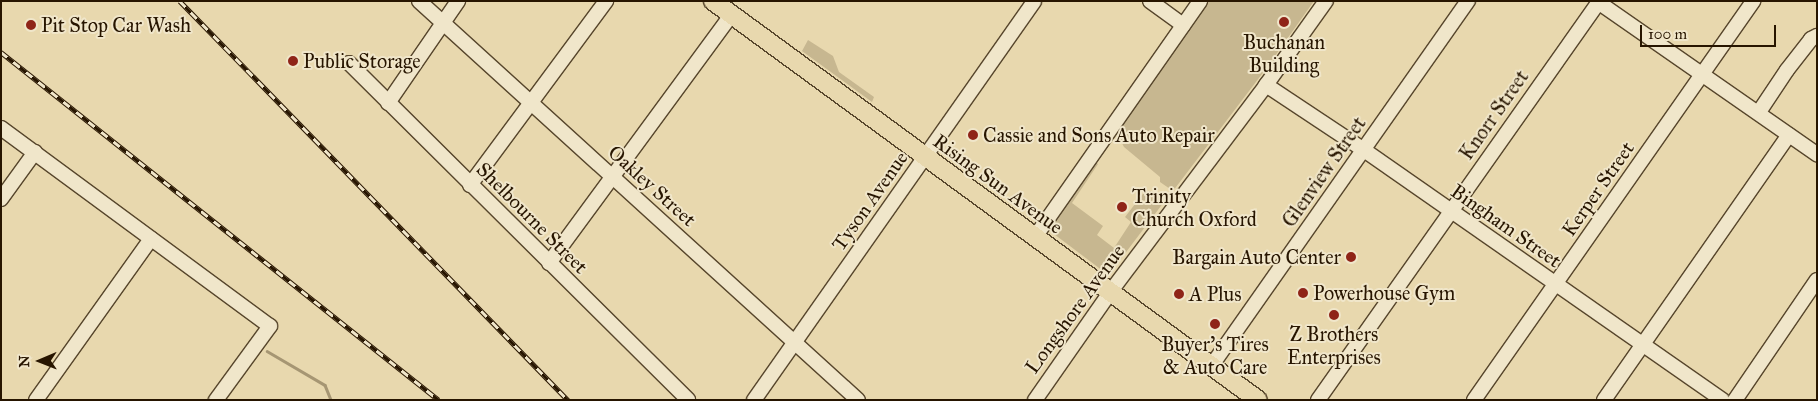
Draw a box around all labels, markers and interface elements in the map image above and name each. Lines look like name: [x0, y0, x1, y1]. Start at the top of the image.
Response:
place label: Pit Stop Car Wash: [41, 13, 191, 37]
scale bar: [1643, 15, 1779, 47]
marker: Buchanan Building: [1278, 16, 1290, 28]
marker: Pit Stop Car Wash: [25, 19, 37, 31]
text: 100 m: [1648, 25, 1687, 43]
place label: Buchanan Building: [1243, 30, 1325, 77]
place label: Public Storage: [303, 49, 421, 73]
marker: Public Storage: [287, 55, 299, 67]
street label: Knorr Street: [1454, 65, 1534, 165]
street label: Glenview Street: [1277, 112, 1371, 232]
place label: Cassie and Sons Auto Repair: [983, 123, 1215, 147]
street label: Rising Sun Avenue: [929, 129, 1067, 239]
marker: Cassie and Sons Auto Repair: [967, 129, 979, 141]
street label: Kerper Street: [1557, 137, 1639, 241]
street label: Oakley Street: [603, 140, 701, 232]
street label: Tyson Avenue: [827, 147, 913, 255]
street label: Shelbourne Street: [471, 157, 593, 279]
street label: Bingham Street: [1446, 179, 1566, 273]
place label: Trinity Church Oxford: [1132, 184, 1257, 231]
marker: Trinity Church Oxford: [1116, 201, 1128, 213]
street label: Longshore Avenue: [1020, 240, 1130, 378]
place label: Bargain Auto Center: [1172, 245, 1341, 269]
marker: Bargain Auto Center: [1345, 251, 1357, 263]
place label: Powerhouse Gym: [1313, 281, 1455, 305]
place label: A Plus: [1189, 282, 1241, 306]
marker: Powerhouse Gym: [1297, 287, 1309, 299]
marker: A Plus: [1173, 288, 1185, 300]
marker: Z Brothers Enterprises: [1328, 309, 1340, 321]
marker: Buyer's Tires & Auto Care: [1209, 318, 1221, 330]
place label: Z Brothers Enterprises: [1287, 323, 1381, 370]
place label: Buyer's Tires & Auto Care: [1161, 332, 1269, 379]
north arrow: [15, 336, 65, 386]
text: N: [16, 355, 33, 367]

